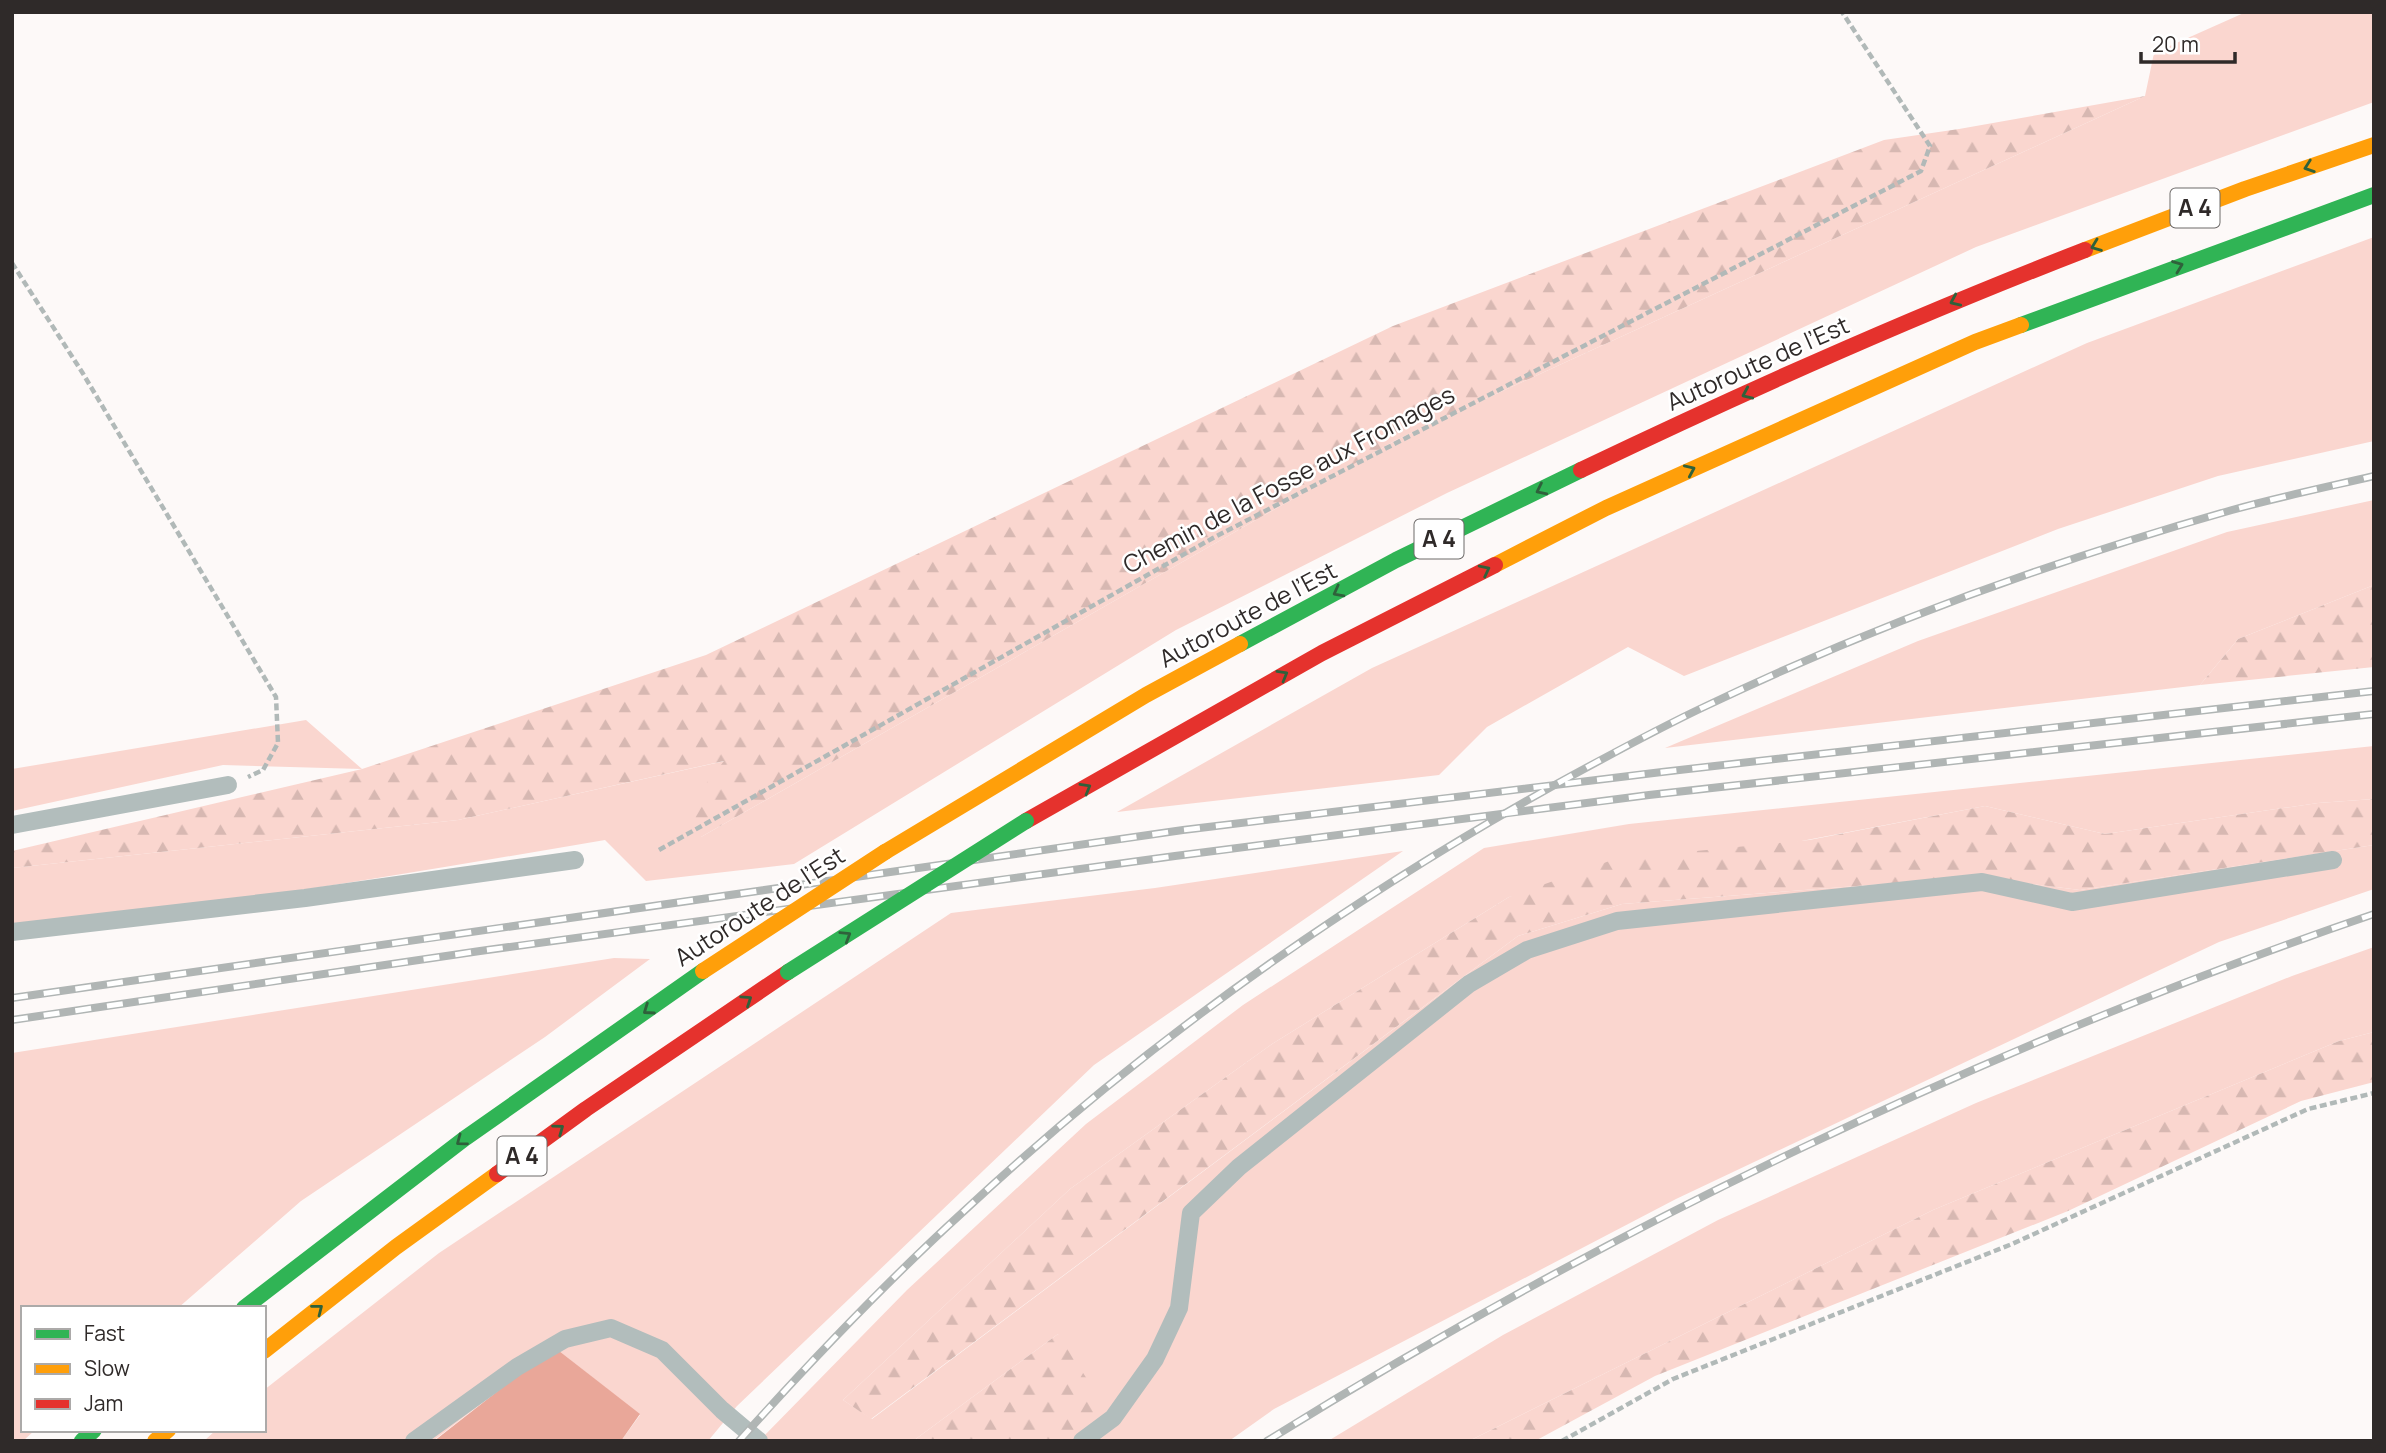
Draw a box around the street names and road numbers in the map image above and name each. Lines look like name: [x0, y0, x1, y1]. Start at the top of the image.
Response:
road number: A 4: [2170, 188, 2220, 228]
street label: Autoroute de l’Est: [1661, 308, 1854, 418]
street label: Chemin de la Fosse aux Fromages: [1117, 377, 1460, 580]
road number: A 4: [1414, 520, 1464, 558]
street label: Autoroute de l’Est: [1153, 553, 1342, 674]
street label: Autoroute de l’Est: [668, 838, 851, 973]
road number: A 4: [498, 1136, 546, 1176]

